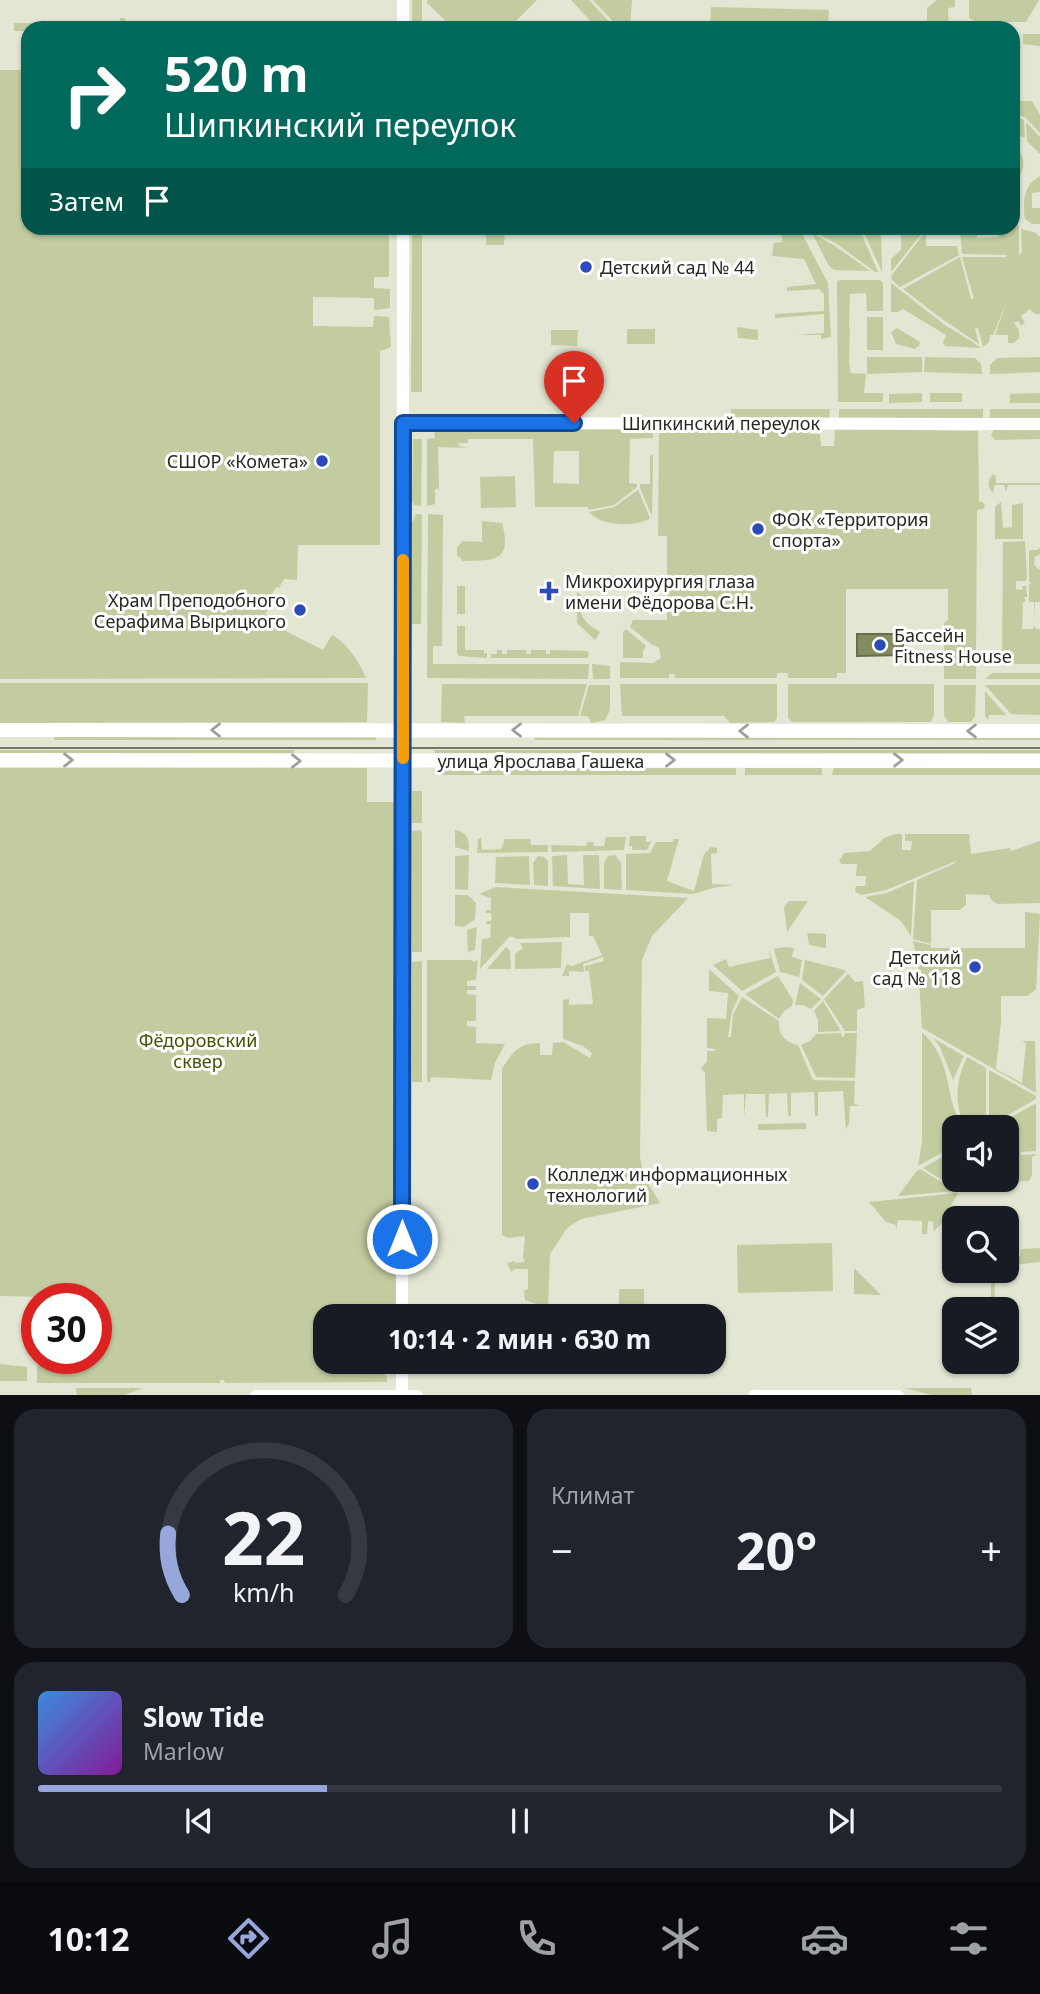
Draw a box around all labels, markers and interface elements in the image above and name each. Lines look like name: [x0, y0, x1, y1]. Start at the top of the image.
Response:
text: 520 m: [164, 40, 309, 106]
icon: right: [49, 49, 140, 140]
text: Шипкинский переулок: [164, 103, 516, 146]
icon: arrive: [138, 182, 176, 220]
text: Затем: [49, 183, 124, 219]
place label: Детский сад № 44: [600, 255, 755, 279]
marker: Детский сад № 44: [578, 259, 594, 275]
pin: [544, 351, 604, 423]
icon: arrive: [555, 362, 593, 400]
street label: Шипкинский переулок: [622, 411, 821, 435]
place label: СШОР «Комета»: [167, 449, 308, 473]
marker: СШОР «Комета»: [314, 453, 330, 469]
place label: ФОК «Территория спорта»: [772, 507, 929, 552]
marker: ФОК «Территория спорта»: [750, 521, 766, 537]
place label: Микрохирургия глаза имени Фёдорова С.Н.: [565, 569, 755, 614]
marker: Микрохирургия глаза имени Фёдорова С.Н.: [539, 581, 559, 601]
place label: Храм Преподобного Серафима Вырицкого: [94, 588, 286, 633]
marker: Храм Преподобного Серафима Вырицкого: [292, 602, 308, 618]
place label: Бассейн Fitness House: [894, 623, 1012, 668]
marker: Бассейн Fitness House: [872, 637, 888, 653]
one-way arrow: [210, 722, 221, 738]
one-way arrow: [511, 722, 522, 738]
one-way arrow: [739, 723, 749, 739]
one-way arrow: [966, 723, 977, 739]
street label: улица Ярослава Гашека: [438, 749, 644, 773]
one-way arrow: [63, 752, 74, 768]
one-way arrow: [665, 752, 676, 768]
one-way arrow: [893, 752, 903, 768]
one-way arrow: [291, 753, 301, 769]
place label: Детский сад № 118: [873, 945, 961, 990]
marker: Детский сад № 118: [967, 959, 983, 975]
park label: Фёдоровский сквер: [139, 1028, 257, 1073]
map controls: [942, 1115, 1019, 1374]
button: sound: [942, 1115, 1019, 1192]
place label: Колледж информационных технологий: [547, 1162, 788, 1207]
marker: Колледж информационных технологий: [525, 1176, 541, 1192]
position arrow: [365, 1202, 439, 1276]
button: search: [942, 1206, 1019, 1283]
speed limit sign: 30: [21, 1283, 112, 1374]
button: layers: [942, 1297, 1019, 1374]
text: 10:14 · 2 мин · 630 m: [388, 1321, 651, 1357]
text: Климат: [551, 1479, 634, 1511]
text: 22: [222, 1487, 305, 1586]
text: 20°: [736, 1514, 817, 1585]
text: −: [551, 1524, 573, 1576]
text: +: [980, 1524, 1002, 1576]
text: km/h: [233, 1574, 294, 1608]
text: Slow Tide: [143, 1699, 265, 1735]
text: Marlow: [143, 1735, 224, 1767]
icon: previous: [180, 1802, 218, 1840]
icon: pause: [501, 1802, 539, 1840]
icon: next: [822, 1802, 860, 1840]
icon: directions: [224, 1914, 273, 1963]
icon: music: [368, 1914, 417, 1963]
icon: phone: [512, 1914, 561, 1963]
icon: climate: [656, 1914, 705, 1963]
icon: car: [800, 1914, 849, 1963]
icon: filters: [944, 1914, 993, 1963]
text: 10:12: [47, 1917, 130, 1960]

